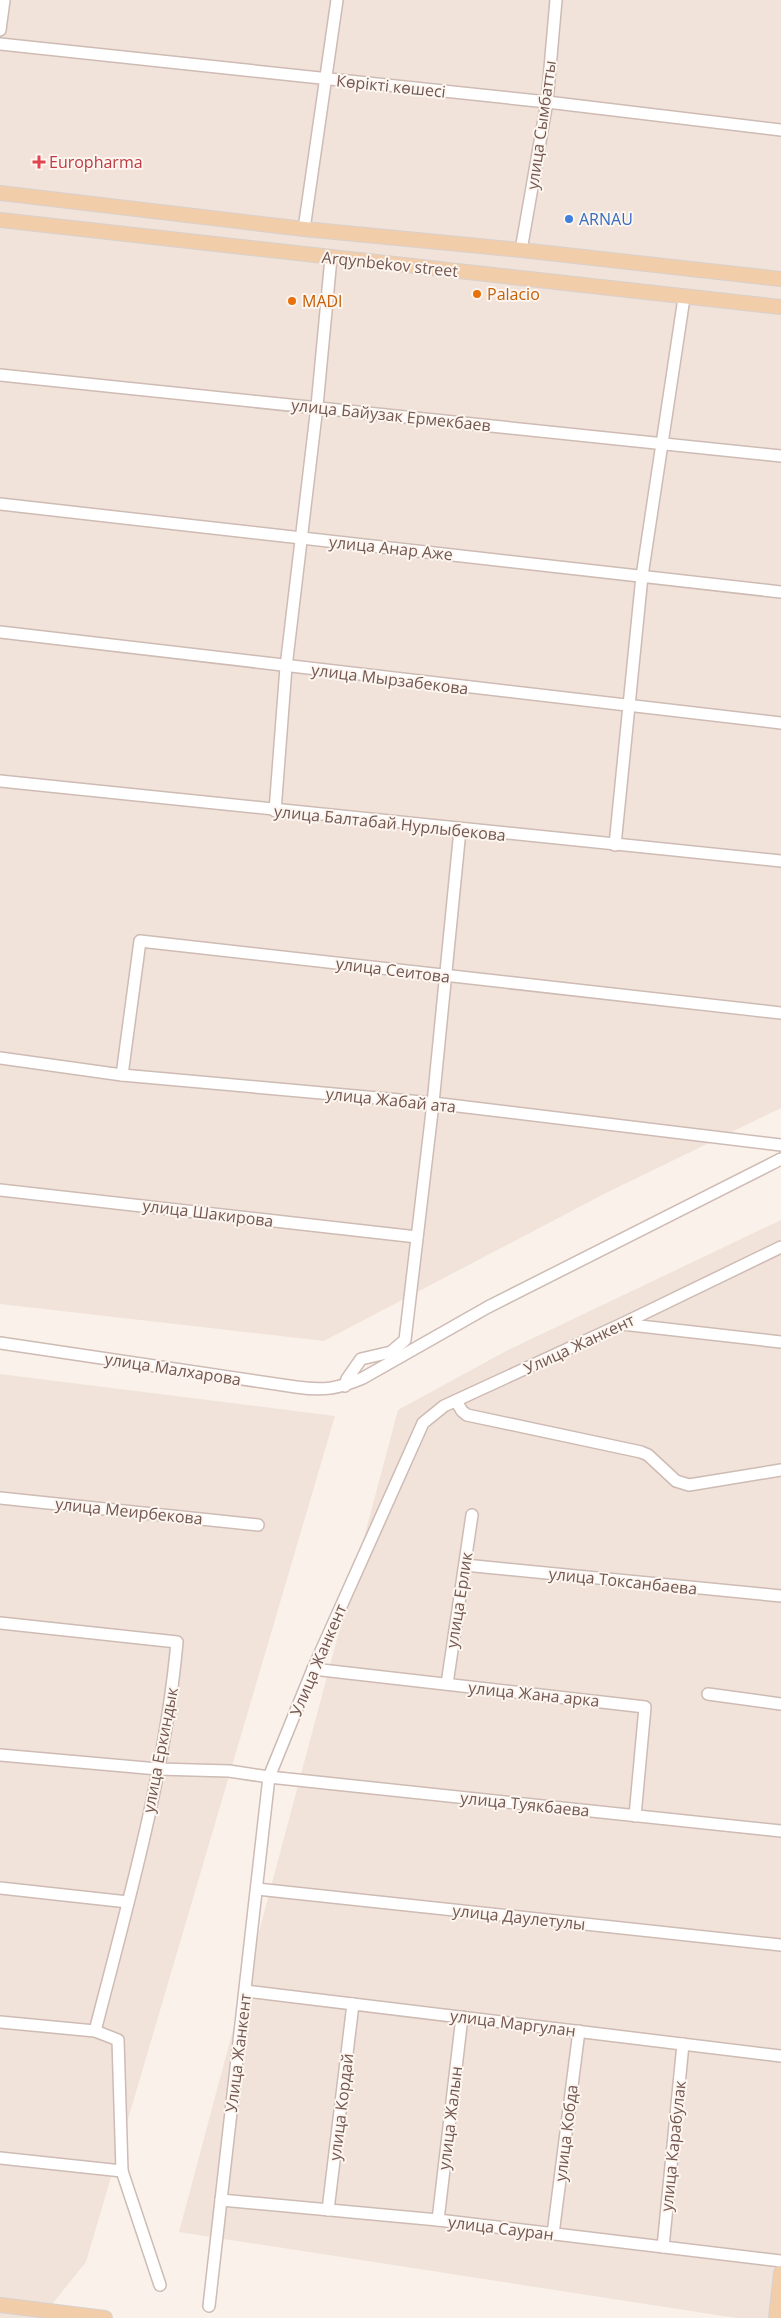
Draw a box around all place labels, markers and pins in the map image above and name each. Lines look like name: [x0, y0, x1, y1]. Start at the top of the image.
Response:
place label: Europharma: [49, 151, 143, 173]
marker: Europharma: [33, 156, 45, 168]
place label: ARNAU: [579, 208, 633, 230]
marker: ARNAU: [563, 213, 575, 225]
place label: Palacio: [487, 283, 540, 305]
marker: Palacio: [471, 288, 483, 300]
place label: MADI: [302, 290, 343, 312]
marker: MADI: [286, 295, 298, 307]

